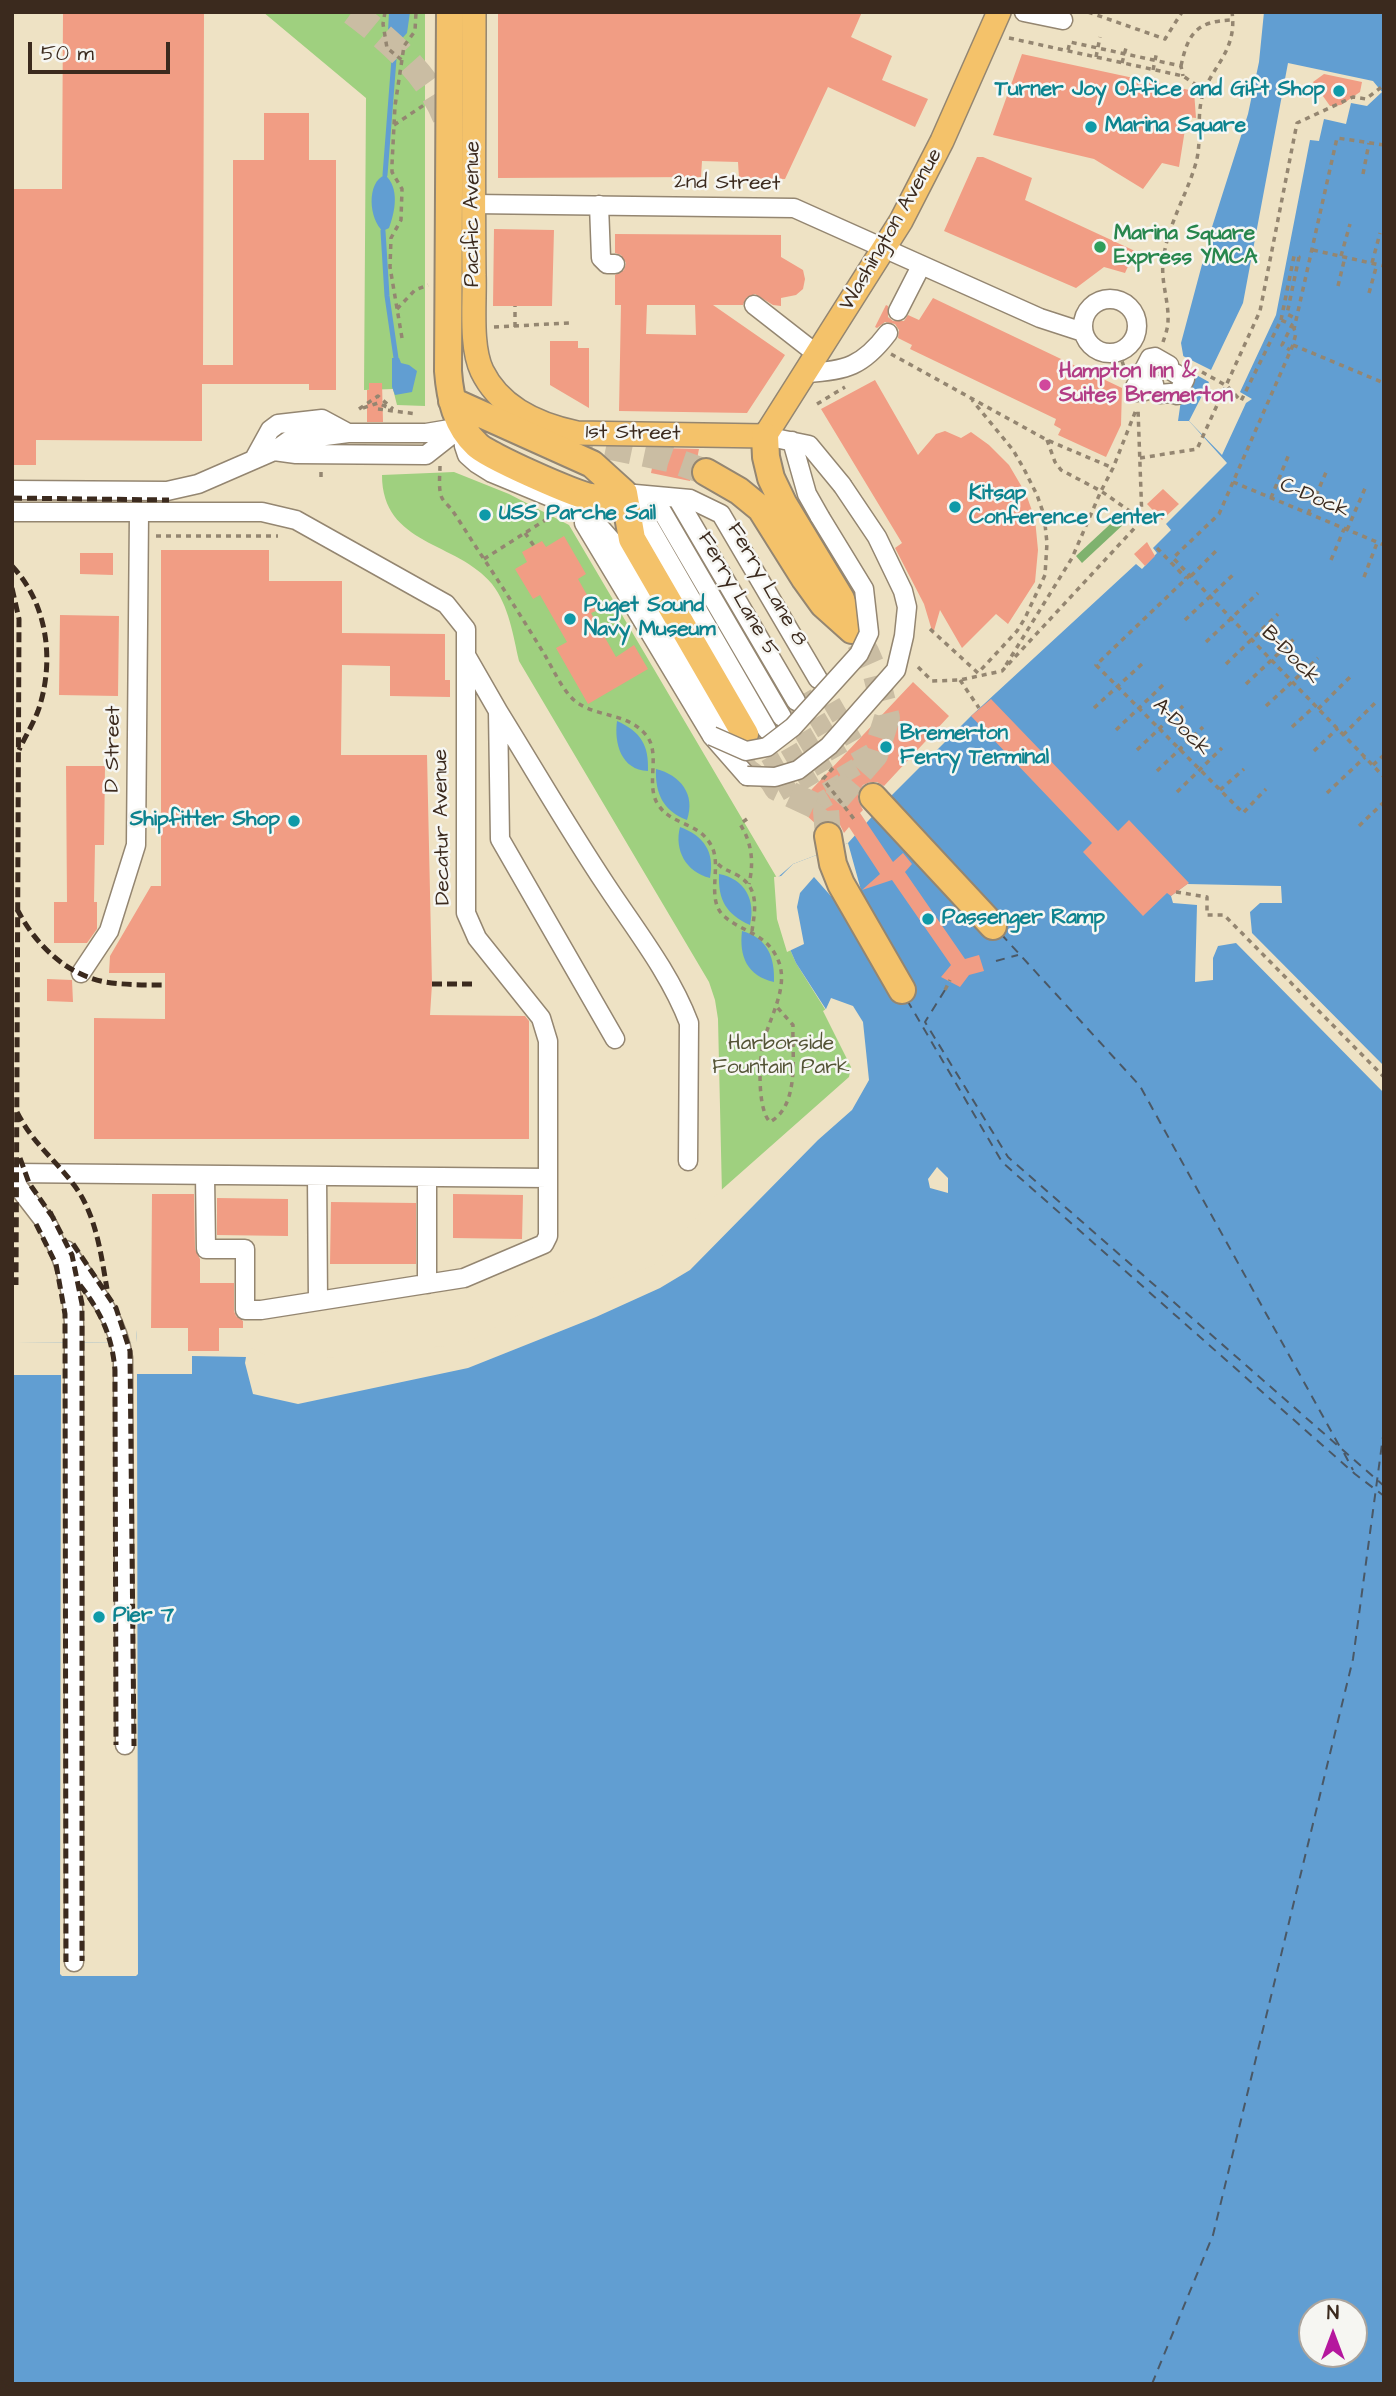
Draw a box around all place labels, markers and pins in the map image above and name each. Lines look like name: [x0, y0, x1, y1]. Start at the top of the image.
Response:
place label: Turner Joy Office and Gift Shop: [995, 78, 1325, 104]
marker: Turner Joy Office and Gift Shop: [1331, 83, 1347, 99]
place label: Marina Square: [1105, 114, 1246, 140]
marker: Marina Square: [1083, 119, 1099, 135]
place label: Marina Square Express YMCA: [1114, 222, 1257, 272]
marker: Marina Square Express YMCA: [1092, 239, 1108, 255]
place label: Hampton Inn & Suites Bremerton: [1059, 360, 1233, 410]
marker: Hampton Inn & Suites Bremerton: [1037, 377, 1053, 393]
place label: Kitsap Conference Center: [969, 482, 1165, 532]
marker: Kitsap Conference Center: [947, 499, 963, 515]
place label: USS Parche Sail: [499, 502, 656, 528]
marker: USS Parche Sail: [477, 507, 493, 523]
place label: Puget Sound Navy Museum: [584, 594, 716, 644]
marker: Puget Sound Navy Museum: [562, 611, 578, 627]
place label: Bremerton Ferry Terminal: [900, 722, 1049, 772]
marker: Bremerton Ferry Terminal: [878, 739, 894, 755]
place label: Shipfitter Shop: [130, 808, 280, 834]
marker: Shipfitter Shop: [286, 813, 302, 829]
place label: Passenger Ramp: [942, 906, 1105, 932]
marker: Passenger Ramp: [920, 911, 936, 927]
place label: Pier 7: [113, 1604, 174, 1630]
marker: Pier 7: [91, 1609, 107, 1625]

